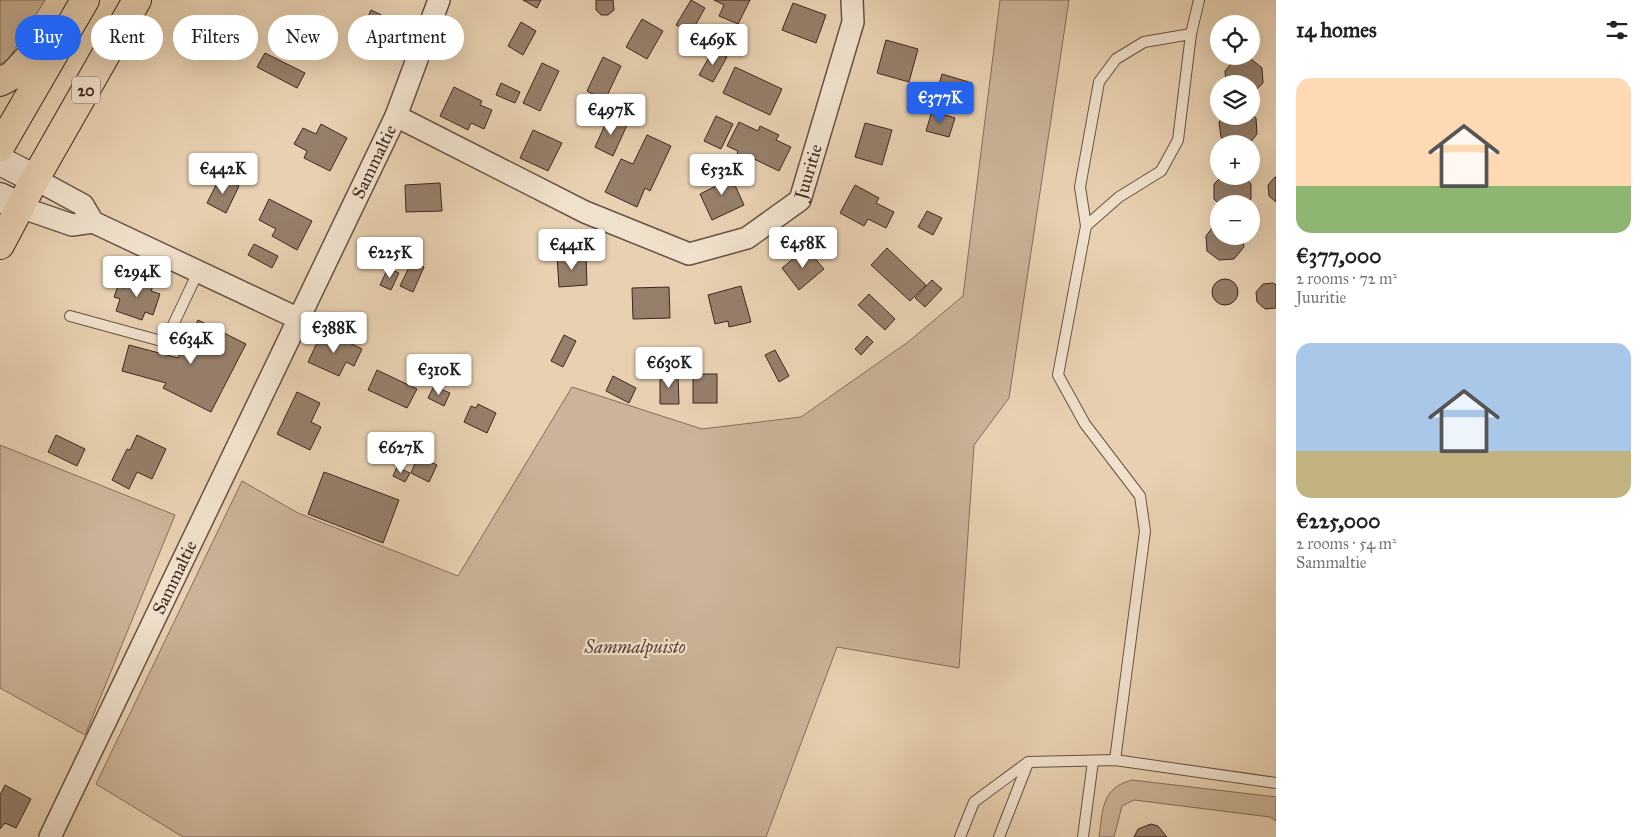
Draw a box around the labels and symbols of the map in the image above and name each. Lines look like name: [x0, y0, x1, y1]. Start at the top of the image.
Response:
pin: €469K: [678, 23, 748, 66]
road number: 20: [72, 76, 100, 104]
pin: €377K: [905, 82, 975, 124]
pin: €497K: [576, 94, 646, 136]
street label: Sammaltie: [347, 121, 401, 202]
street label: Juuritie: [789, 142, 827, 204]
pin: €442K: [188, 152, 258, 195]
pin: €532K: [687, 154, 757, 196]
pin: €458K: [768, 226, 838, 269]
pin: €441K: [537, 228, 607, 271]
pin: €225K: [355, 236, 425, 279]
pin: €294K: [102, 256, 172, 298]
pin: €388K: [299, 312, 369, 354]
pin: €634K: [156, 322, 226, 365]
pin: €630K: [634, 346, 704, 389]
pin: €310K: [404, 354, 474, 396]
pin: €627K: [366, 432, 436, 474]
street label: Sammaltie: [148, 537, 202, 618]
park label: Sammalpuisto: [583, 636, 686, 659]

